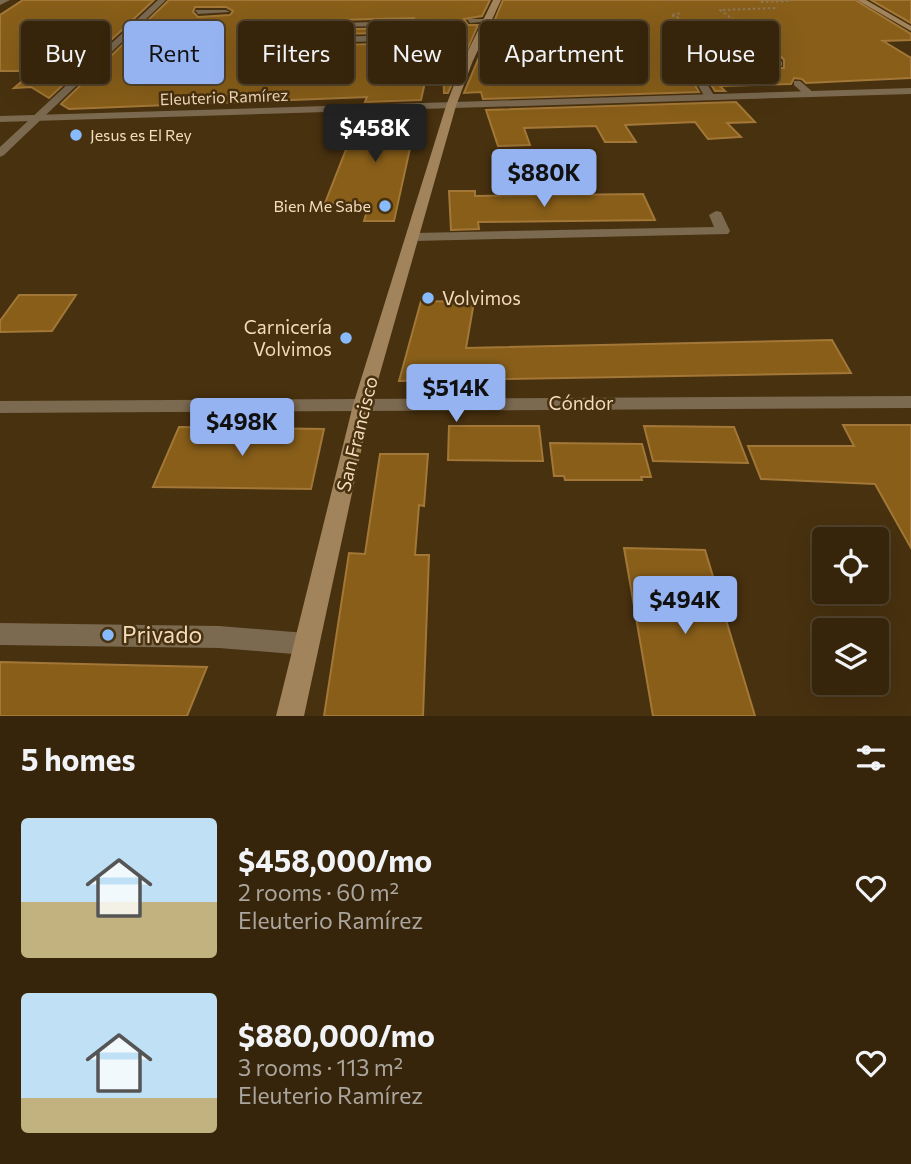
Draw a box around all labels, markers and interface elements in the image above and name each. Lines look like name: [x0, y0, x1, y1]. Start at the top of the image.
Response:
chip: Buy: [21, 21, 110, 84]
chip: Rent: [124, 21, 224, 84]
chip: Filters: [238, 21, 354, 84]
chip: New: [368, 21, 466, 84]
chip: Apartment: [480, 21, 648, 84]
chip: House: [662, 21, 779, 84]
street label: Eleuterio Ramírez: [159, 85, 289, 108]
pin: $458K: [326, 104, 424, 164]
text: $458K: [339, 113, 411, 141]
place label: Jesus es El Rey: [90, 125, 192, 144]
marker: Jesus es El Rey: [68, 127, 84, 143]
pin: $880K: [495, 150, 593, 209]
text: $880K: [507, 158, 581, 186]
place label: Bien Me Sabe: [273, 196, 371, 215]
marker: Bien Me Sabe: [377, 198, 393, 214]
place label: Volvimos: [442, 286, 521, 309]
marker: Volvimos: [420, 290, 436, 306]
place label: Carnicería Volvimos: [244, 315, 332, 360]
marker: Carnicería Volvimos: [338, 330, 354, 346]
pin: $514K: [407, 364, 505, 424]
text: $514K: [422, 373, 490, 401]
street label: San Francisco: [331, 374, 382, 494]
street label: Cóndor: [548, 391, 614, 414]
pin: $498K: [193, 398, 291, 458]
text: $498K: [206, 407, 278, 435]
map controls: [812, 527, 889, 695]
button: locate: [812, 527, 889, 604]
pin: $494K: [636, 576, 734, 636]
text: $494K: [649, 585, 721, 613]
button: layers: [812, 618, 889, 695]
place label: Privado: [122, 620, 202, 648]
marker: Privado: [100, 627, 116, 643]
icon: filters: [852, 739, 890, 777]
text: 5 homes: [21, 740, 135, 777]
text: $458,000/mo: [238, 841, 432, 878]
icon: home: [77, 846, 161, 930]
icon: heart: [852, 869, 890, 907]
text: 2 rooms · 60 m²: [238, 878, 399, 906]
text: Eleuterio Ramírez: [238, 906, 423, 934]
text: $880,000/mo: [238, 1016, 435, 1053]
icon: home: [77, 1021, 161, 1105]
icon: heart: [852, 1044, 890, 1082]
text: 3 rooms · 113 m²: [238, 1053, 403, 1081]
text: Eleuterio Ramírez: [238, 1081, 423, 1109]

